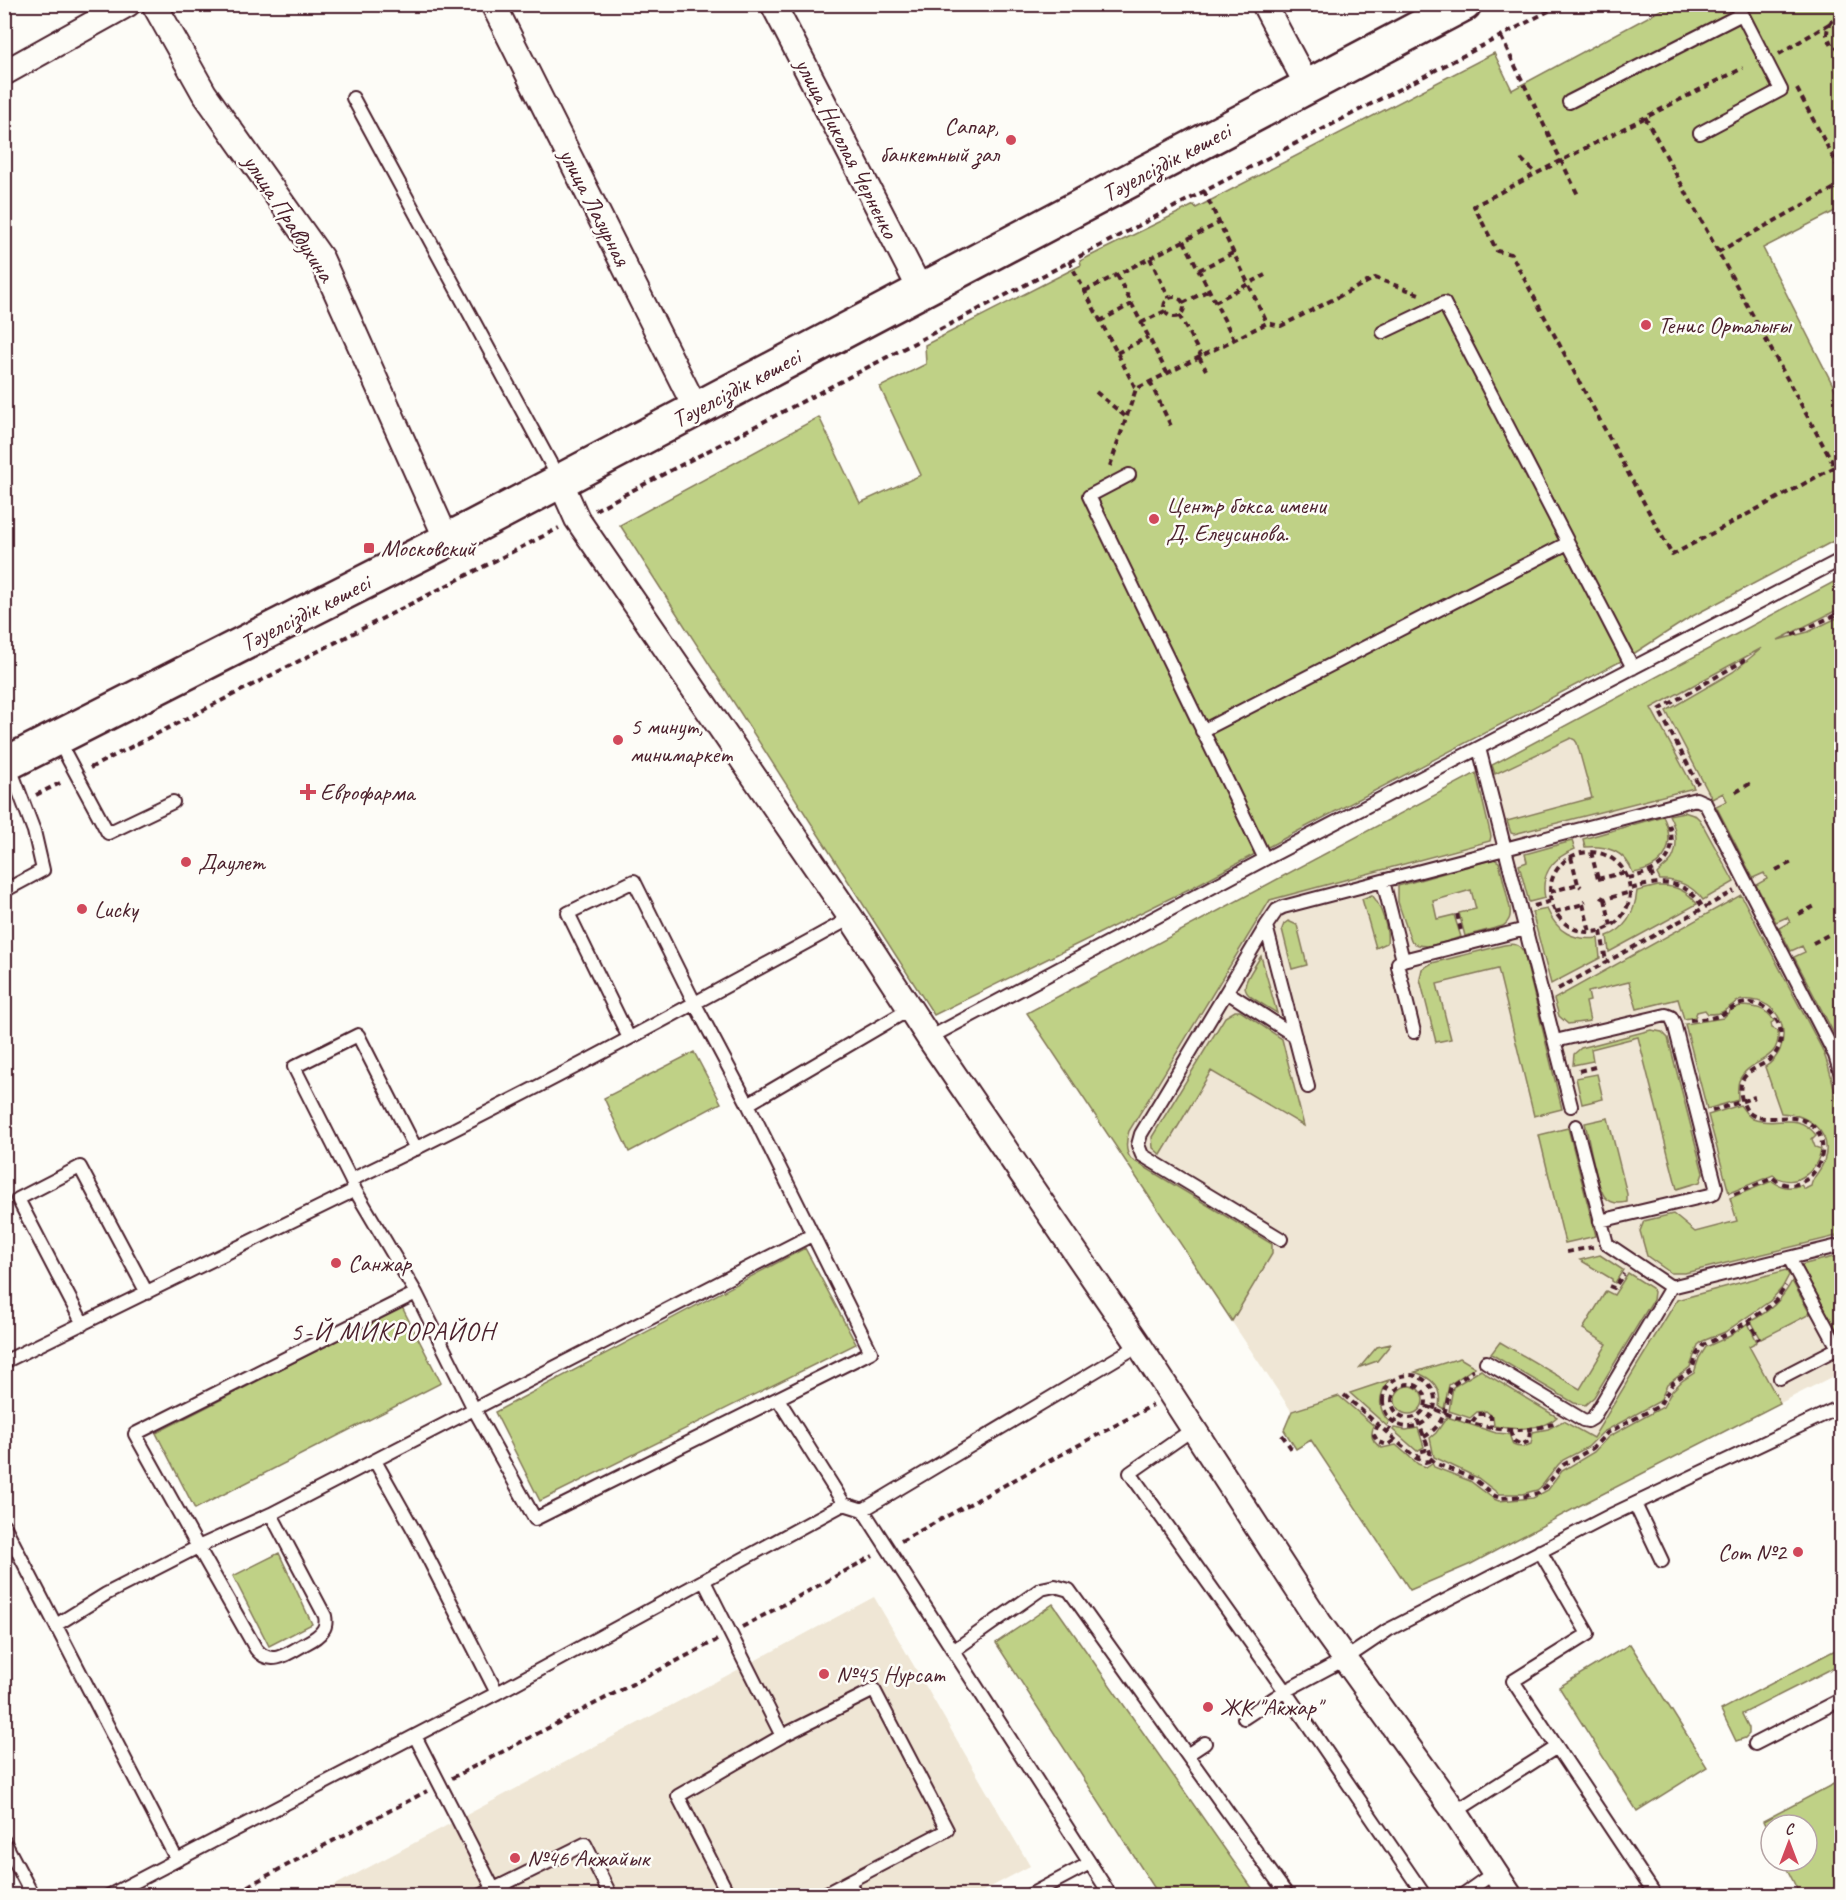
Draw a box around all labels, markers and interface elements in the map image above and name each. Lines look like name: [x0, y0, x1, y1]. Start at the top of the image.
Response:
street label: улица Николая Черненко: [788, 51, 906, 244]
place label: Сапар, банкетный зал: [880, 111, 1001, 170]
street label: Тәуелсіздік көшесі: [1096, 114, 1238, 209]
marker: Сапар, банкетный зал: [1004, 133, 1018, 147]
street label: улица Лазурная: [552, 141, 638, 272]
street label: улица Правдухина: [236, 147, 342, 289]
place label: Тенис Орталығы: [1658, 310, 1793, 340]
marker: Тенис Орталығы: [1639, 318, 1653, 332]
street label: Тәуелсіздік көшесі: [666, 340, 808, 435]
place label: Центр бокса имени Д. Елеусинова.: [1166, 490, 1328, 548]
marker: Центр бокса имени Д. Елеусинова.: [1147, 512, 1161, 526]
place label: Московский: [381, 533, 478, 563]
marker: Московский: [362, 541, 376, 555]
street label: Тәуелсіздік көшесі: [235, 566, 378, 659]
place label: 5 минут, минимаркет: [630, 711, 733, 769]
marker: 5 минут, минимаркет: [611, 733, 625, 747]
place label: Еврофарма: [320, 777, 417, 807]
marker: Еврофарма: [301, 785, 315, 799]
place label: Даулет: [198, 847, 266, 877]
marker: Даулет: [179, 855, 193, 869]
place label: Lucky: [94, 894, 139, 924]
marker: Lucky: [75, 902, 89, 916]
place label: Санжар: [348, 1248, 413, 1278]
marker: Санжар: [329, 1256, 343, 1270]
district label: 5-Й МИКРОРАЙОН: [290, 1315, 499, 1348]
place label: Сот №2: [1718, 1537, 1788, 1567]
marker: Сот №2: [1791, 1545, 1805, 1559]
place label: №45 Нурсат: [836, 1659, 946, 1689]
marker: №45 Нурсат: [817, 1667, 831, 1681]
place label: ЖК "Акжар": [1220, 1692, 1327, 1722]
marker: ЖК "Акжар": [1201, 1700, 1215, 1714]
north arrow: [1759, 1813, 1819, 1873]
text: С: [1785, 1819, 1795, 1839]
place label: №46 Акжайык: [527, 1843, 651, 1873]
marker: №46 Акжайык: [508, 1851, 522, 1865]

